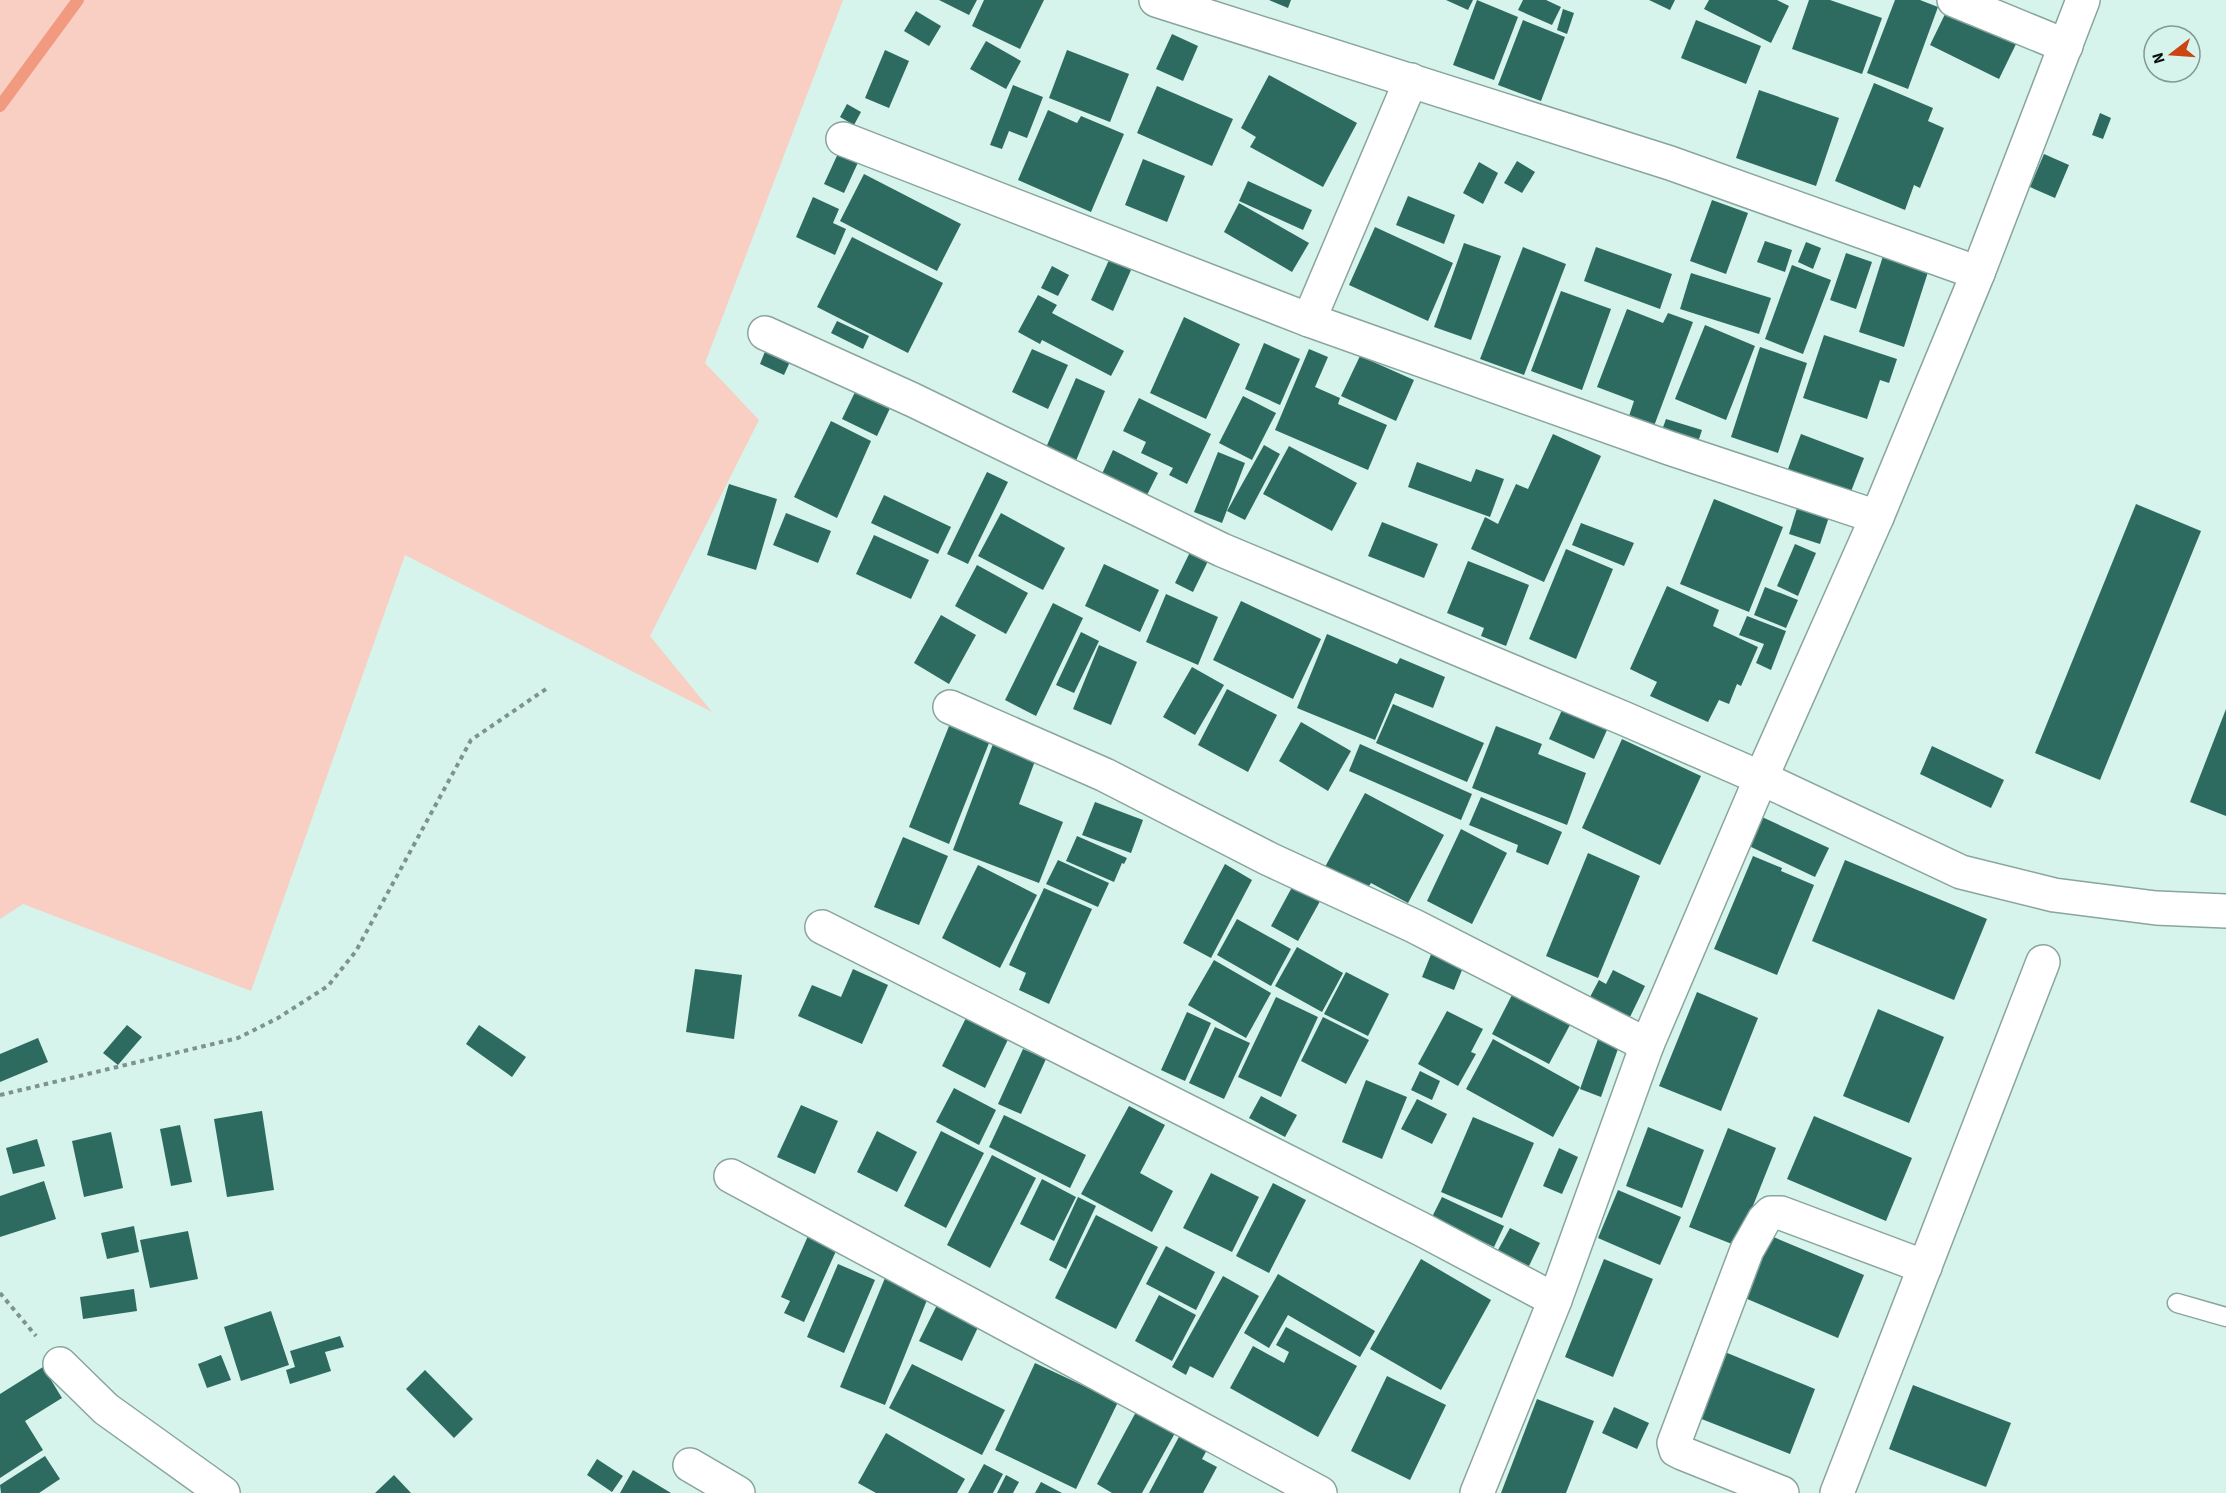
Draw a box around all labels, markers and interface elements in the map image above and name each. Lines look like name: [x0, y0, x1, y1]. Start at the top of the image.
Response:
north arrow: [2142, 24, 2202, 84]
text: N: [2147, 50, 2171, 66]

